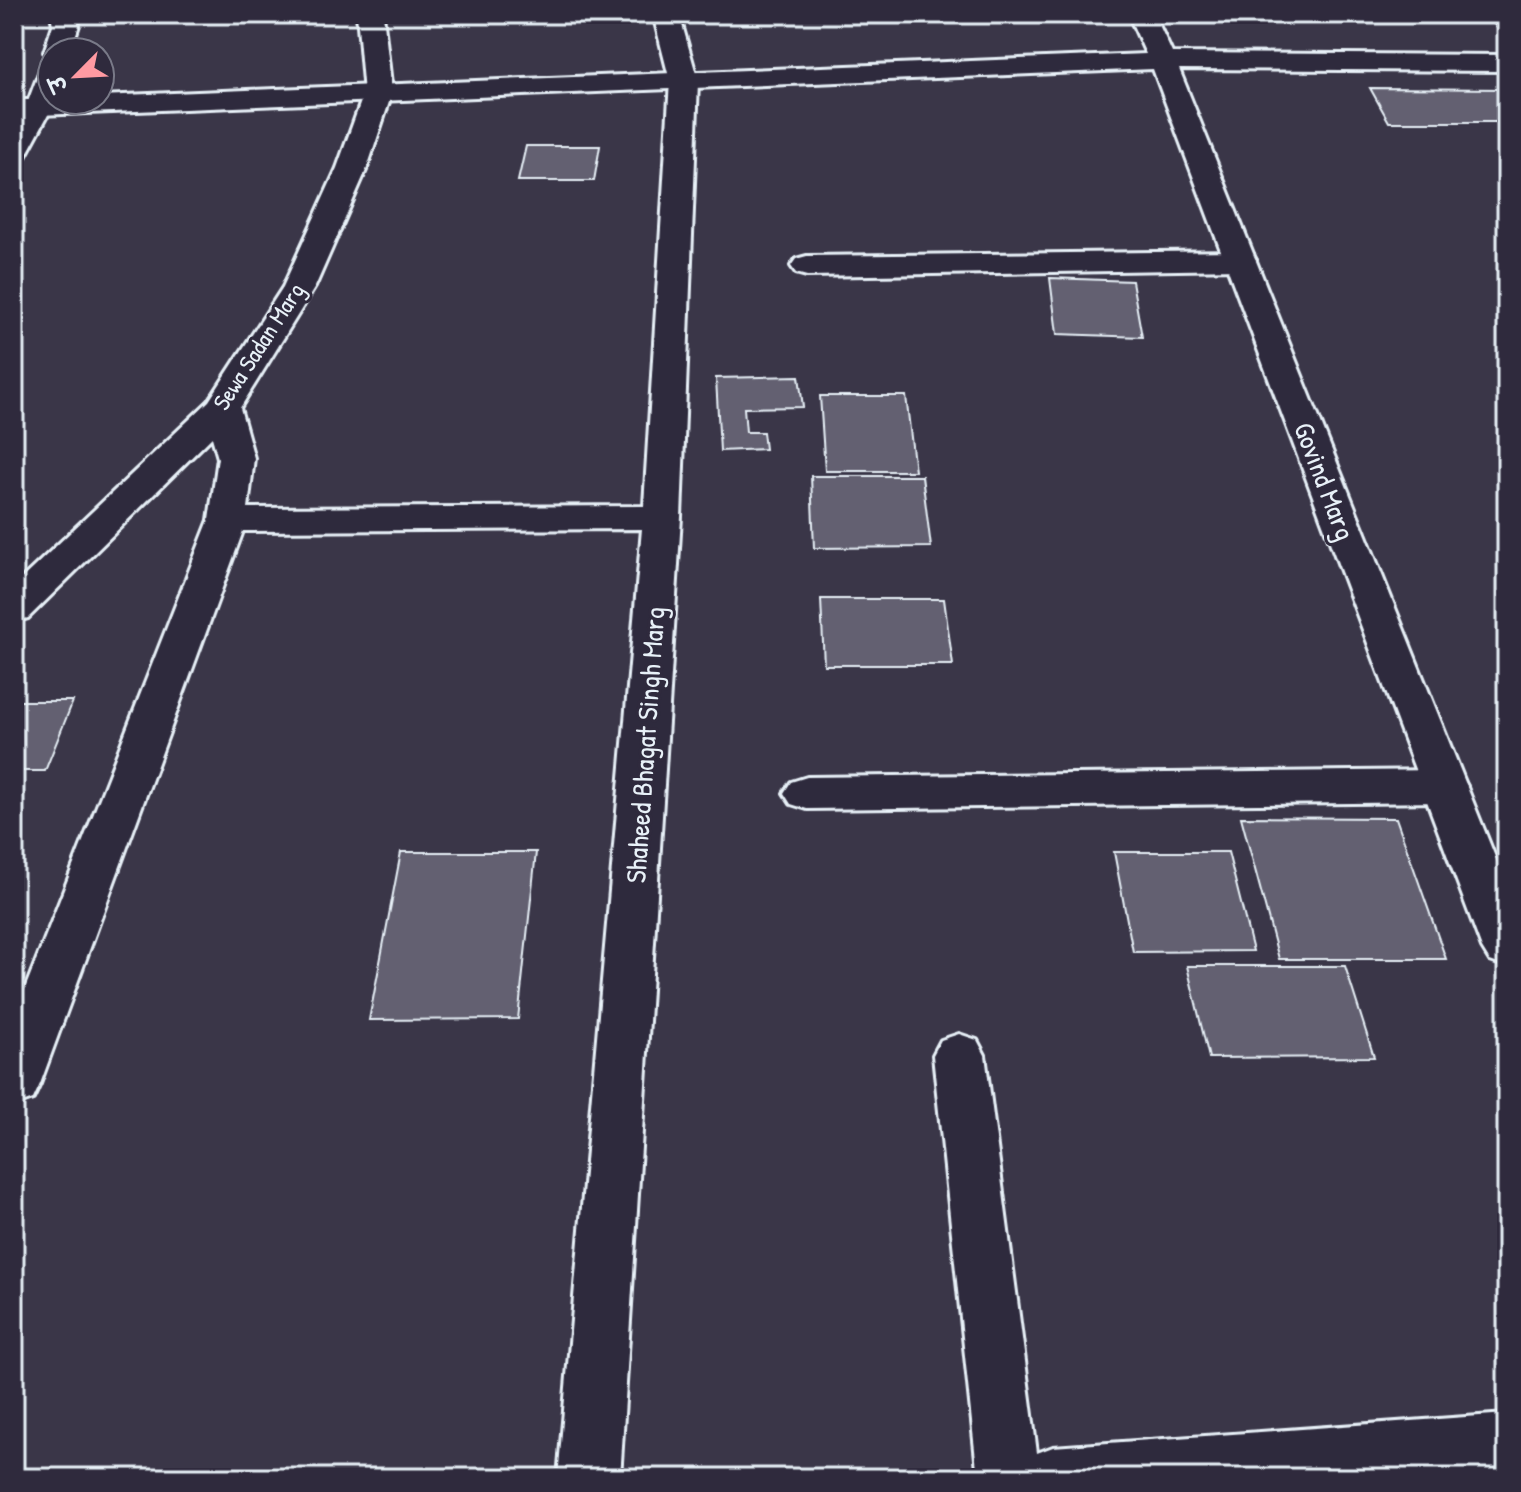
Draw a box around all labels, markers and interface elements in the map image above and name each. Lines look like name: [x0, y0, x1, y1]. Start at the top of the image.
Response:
north arrow: [36, 36, 116, 116]
text: उ: [40, 69, 75, 99]
street label: Sewa Sadan Marg: [205, 276, 311, 416]
street label: Govind Marg: [1285, 417, 1365, 545]
street label: Shaheed Bhagat Singh Marg: [616, 606, 674, 884]

